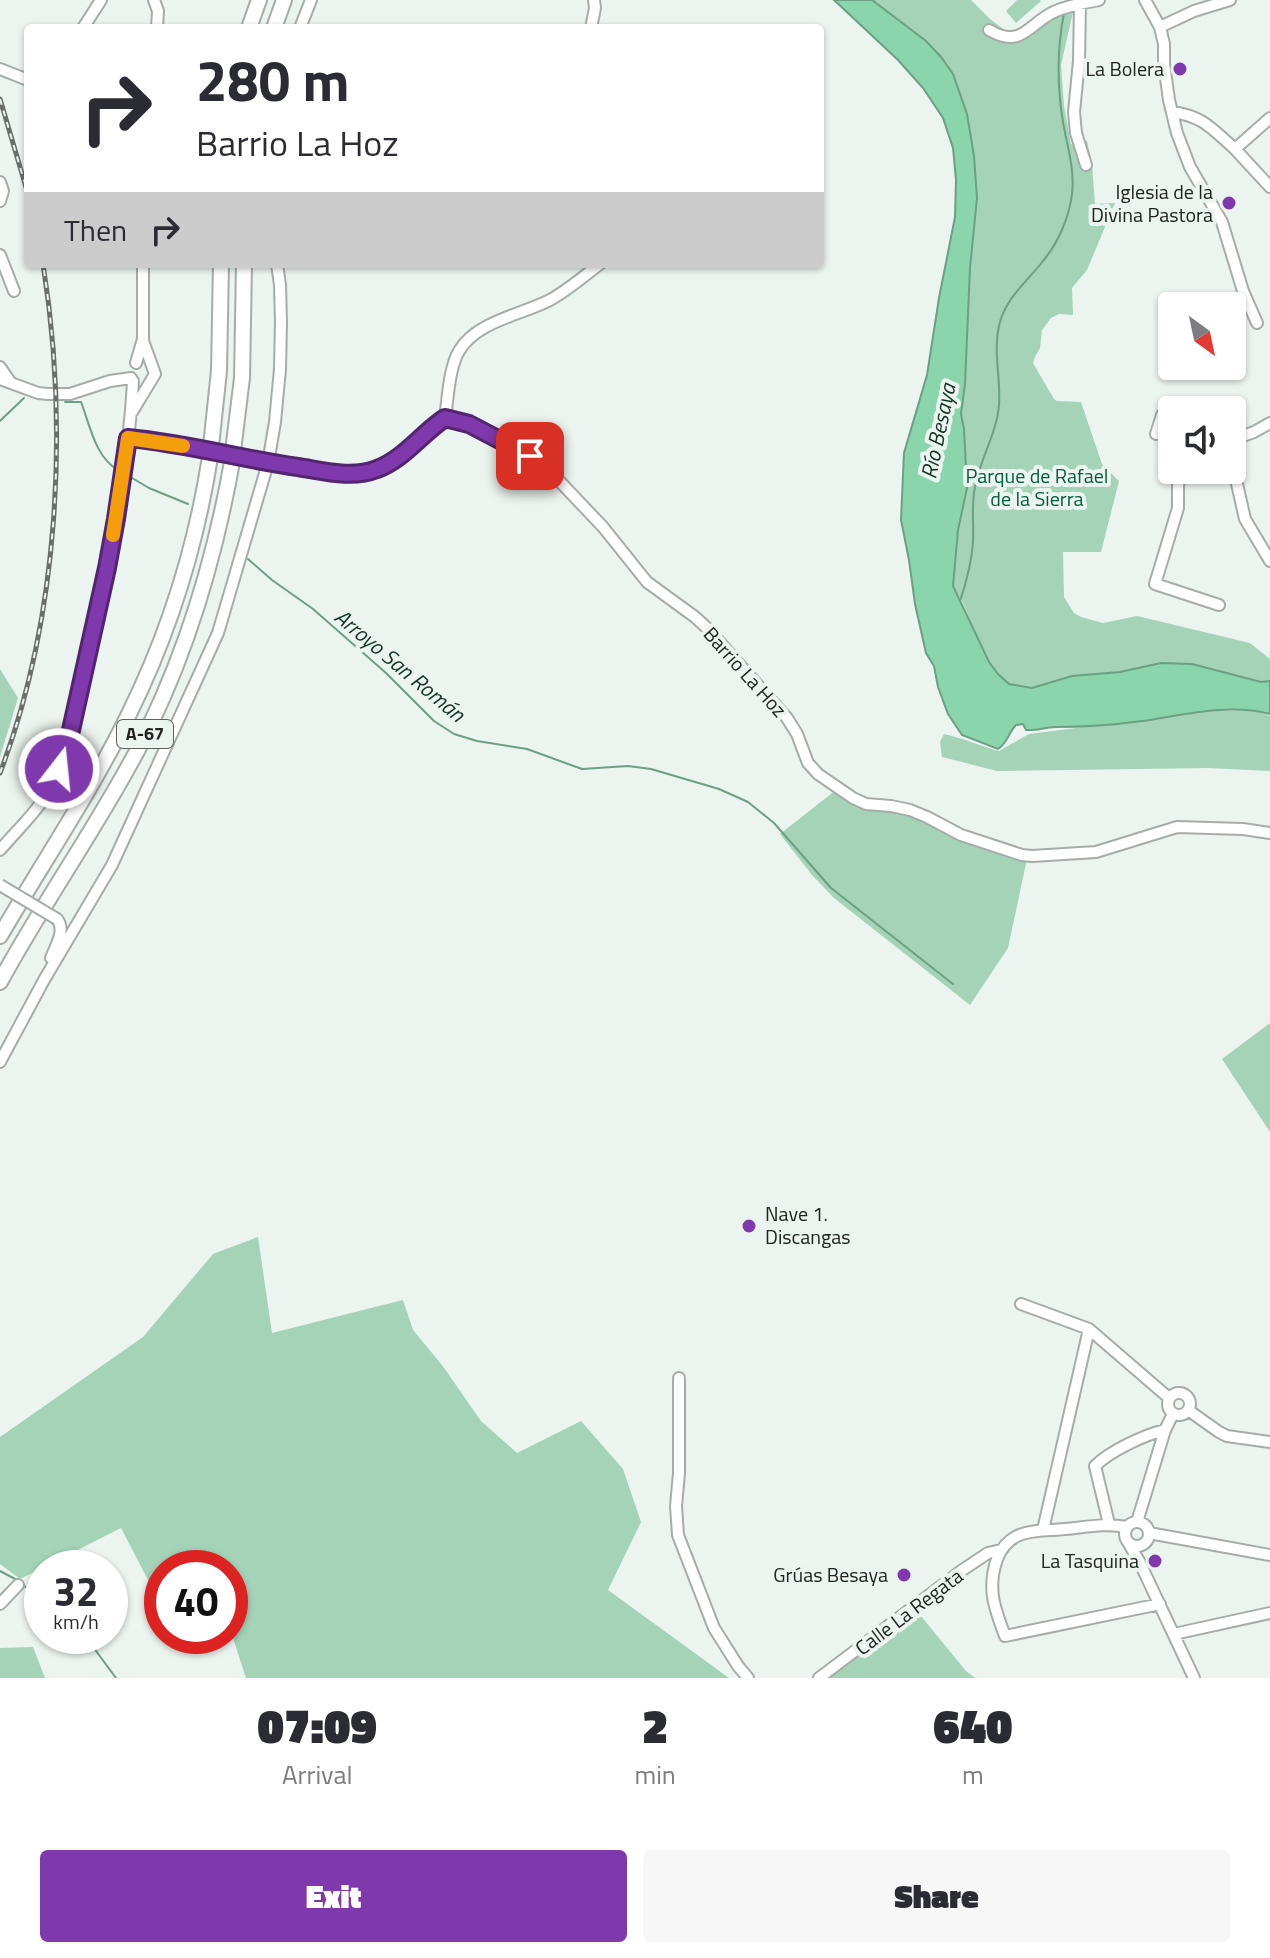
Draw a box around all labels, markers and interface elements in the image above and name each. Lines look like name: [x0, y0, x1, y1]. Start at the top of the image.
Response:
text: 280 m: [196, 38, 349, 123]
place label: La Bolera: [1085, 53, 1164, 84]
icon: right: [64, 56, 168, 160]
marker: La Bolera: [1171, 60, 1189, 78]
text: Barrio La Hoz: [196, 115, 399, 170]
place label: Iglesia de la Divina Pastora: [1091, 176, 1213, 230]
marker: Iglesia de la Divina Pastora: [1220, 194, 1238, 212]
text: Then: [64, 207, 127, 253]
icon: right: [143, 208, 187, 252]
north arrow: [1158, 292, 1246, 380]
map controls: [1158, 292, 1246, 484]
water label: Río Besaya: [911, 378, 965, 482]
button: sound: [1158, 396, 1246, 484]
pin: [496, 422, 564, 490]
icon: arrive: [508, 434, 552, 478]
park label: Parque de Rafael de la Sierra: [966, 460, 1108, 514]
water label: Arroyo San Román: [327, 600, 474, 731]
street label: Barrio La Hoz: [696, 619, 795, 724]
road number: A-67: [117, 720, 173, 748]
position arrow: [17, 727, 101, 811]
place label: Nave 1. Discangas: [765, 1198, 851, 1252]
marker: Nave 1. Discangas: [740, 1217, 758, 1235]
place label: La Tasquina: [1041, 1545, 1139, 1576]
speed limit sign: 40: [144, 1550, 248, 1654]
marker: La Tasquina: [1146, 1552, 1164, 1570]
place label: Grúas Besaya: [773, 1559, 888, 1590]
text: 32: [54, 1561, 98, 1622]
street label: Calle La Regata: [848, 1561, 969, 1663]
marker: Grúas Besaya: [895, 1566, 913, 1584]
text: km/h: [53, 1606, 99, 1637]
text: 07:09: [257, 1689, 377, 1762]
text: 2: [642, 1689, 668, 1762]
text: 640: [933, 1689, 1013, 1762]
text: Arrival: [282, 1755, 352, 1794]
text: min: [634, 1755, 676, 1794]
text: m: [962, 1755, 984, 1794]
button: Exit: [40, 1850, 627, 1942]
button: Share: [643, 1850, 1230, 1942]

